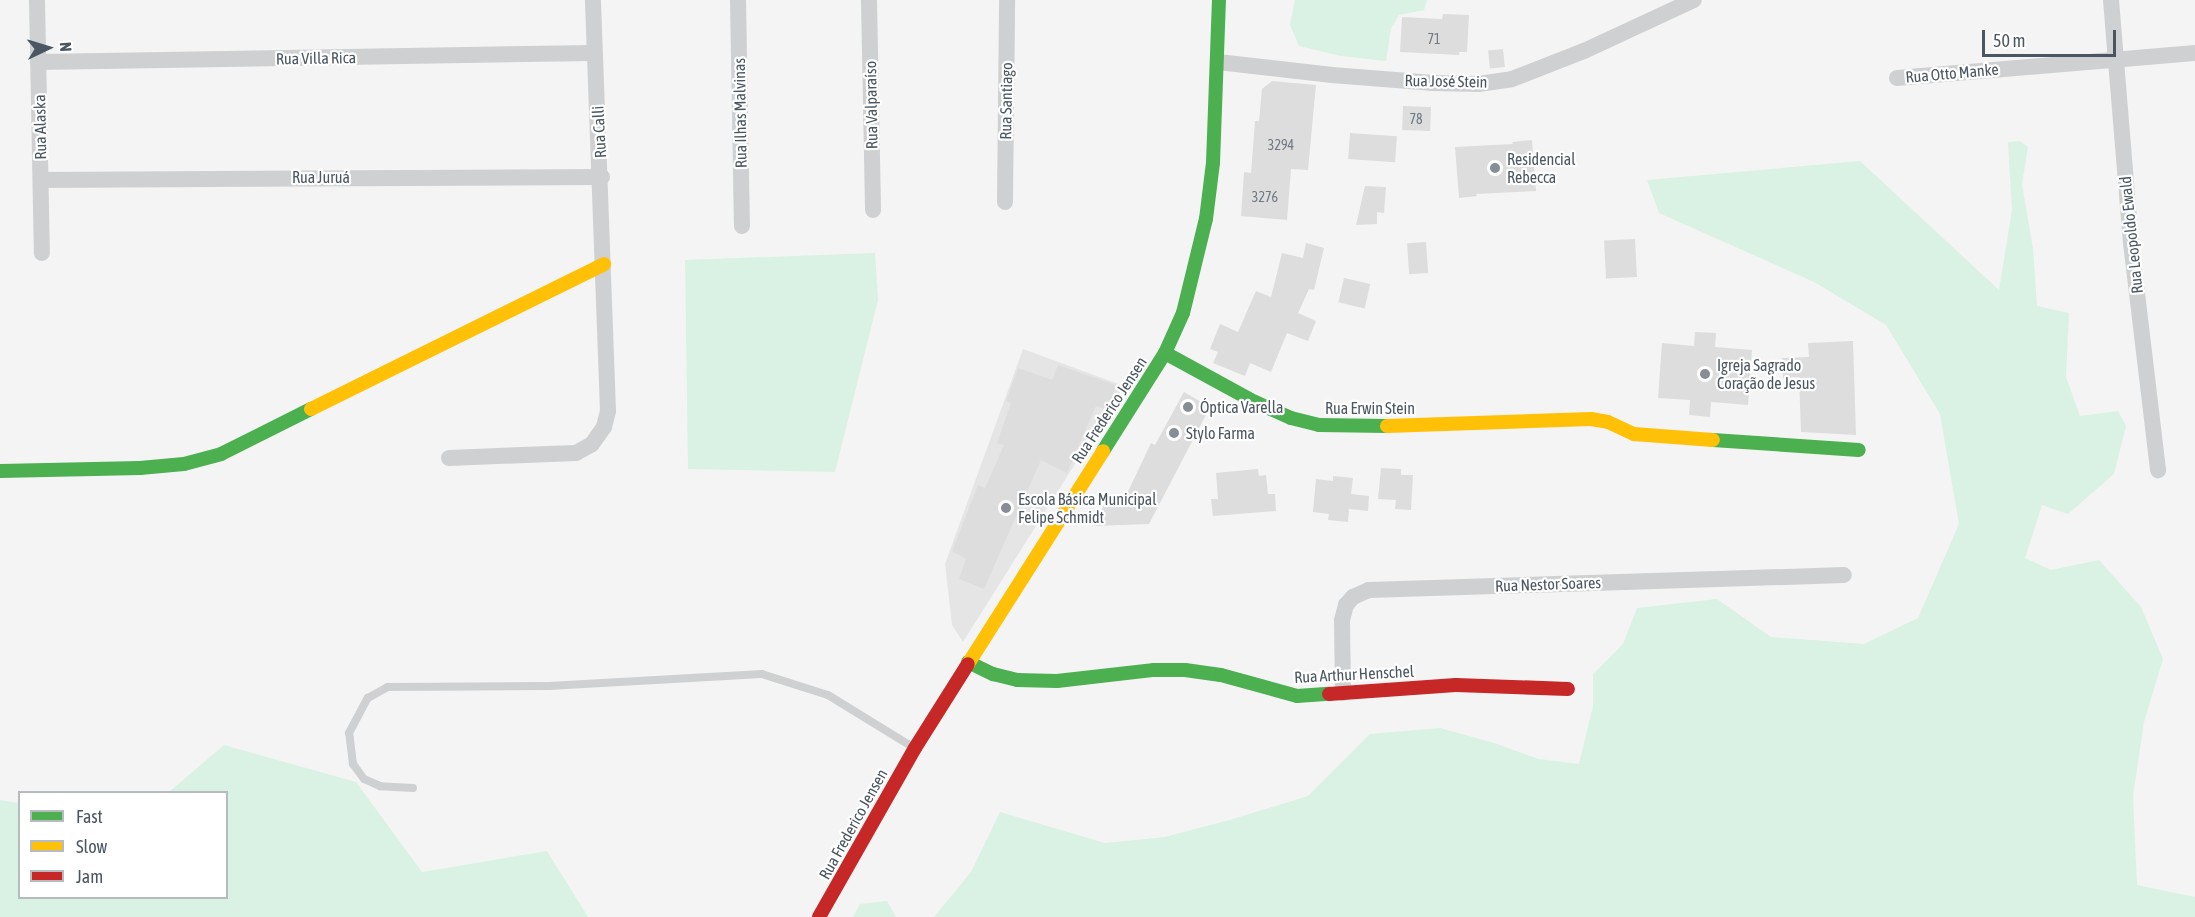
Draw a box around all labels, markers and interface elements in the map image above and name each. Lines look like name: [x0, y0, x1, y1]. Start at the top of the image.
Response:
north arrow: [18, 18, 78, 78]
scale bar: [1985, 18, 2118, 56]
text: 50 m: [1993, 30, 2025, 51]
house number: 71: [1427, 31, 1441, 47]
text: N: [57, 41, 75, 52]
street label: Rua Villa Rica: [276, 48, 356, 68]
street label: Rua Ilhas Malvinas: [729, 58, 751, 168]
street label: Rua Otto Manke: [1905, 59, 1999, 87]
street label: Rua Valparaíso: [861, 61, 881, 149]
street label: Rua Santiago: [996, 62, 1016, 140]
street label: Rua José Stein: [1404, 71, 1488, 91]
street label: Rua Alaska: [30, 94, 50, 160]
street label: Rua Calli: [588, 105, 610, 159]
house number: 78: [1409, 111, 1423, 127]
house number: 3294: [1268, 137, 1294, 153]
place label: Residencial Rebecca: [1507, 149, 1575, 187]
marker: Residencial Rebecca: [1488, 161, 1502, 175]
street label: Rua Juruá: [292, 167, 350, 187]
street label: Rua Leopoldo Ewald: [2115, 175, 2147, 295]
house number: 3276: [1252, 189, 1278, 205]
street label: Rua Frederico Jensen: [1067, 353, 1151, 467]
place label: Igreja Sagrado Coração de Jesus: [1717, 355, 1815, 393]
marker: Igreja Sagrado Coração de Jesus: [1698, 367, 1712, 381]
place label: Óptica Varella: [1200, 397, 1283, 417]
street label: Rua Erwin Stein: [1325, 398, 1415, 418]
marker: Óptica Varella: [1181, 400, 1195, 414]
place label: Stylo Farma: [1186, 423, 1255, 443]
marker: Stylo Farma: [1167, 426, 1181, 440]
place label: Escola Básica Municipal Felipe Schmidt: [1018, 489, 1156, 527]
marker: Escola Básica Municipal Felipe Schmidt: [999, 501, 1013, 515]
street label: Rua Nestor Soares: [1495, 573, 1601, 595]
street label: Rua Arthur Henschel: [1294, 661, 1414, 687]
street label: Rua Frederico Jensen: [815, 766, 891, 882]
legend: [18, 791, 228, 899]
text: Fast: [76, 806, 103, 827]
text: Slow: [76, 836, 107, 857]
text: Jam: [76, 866, 103, 887]

